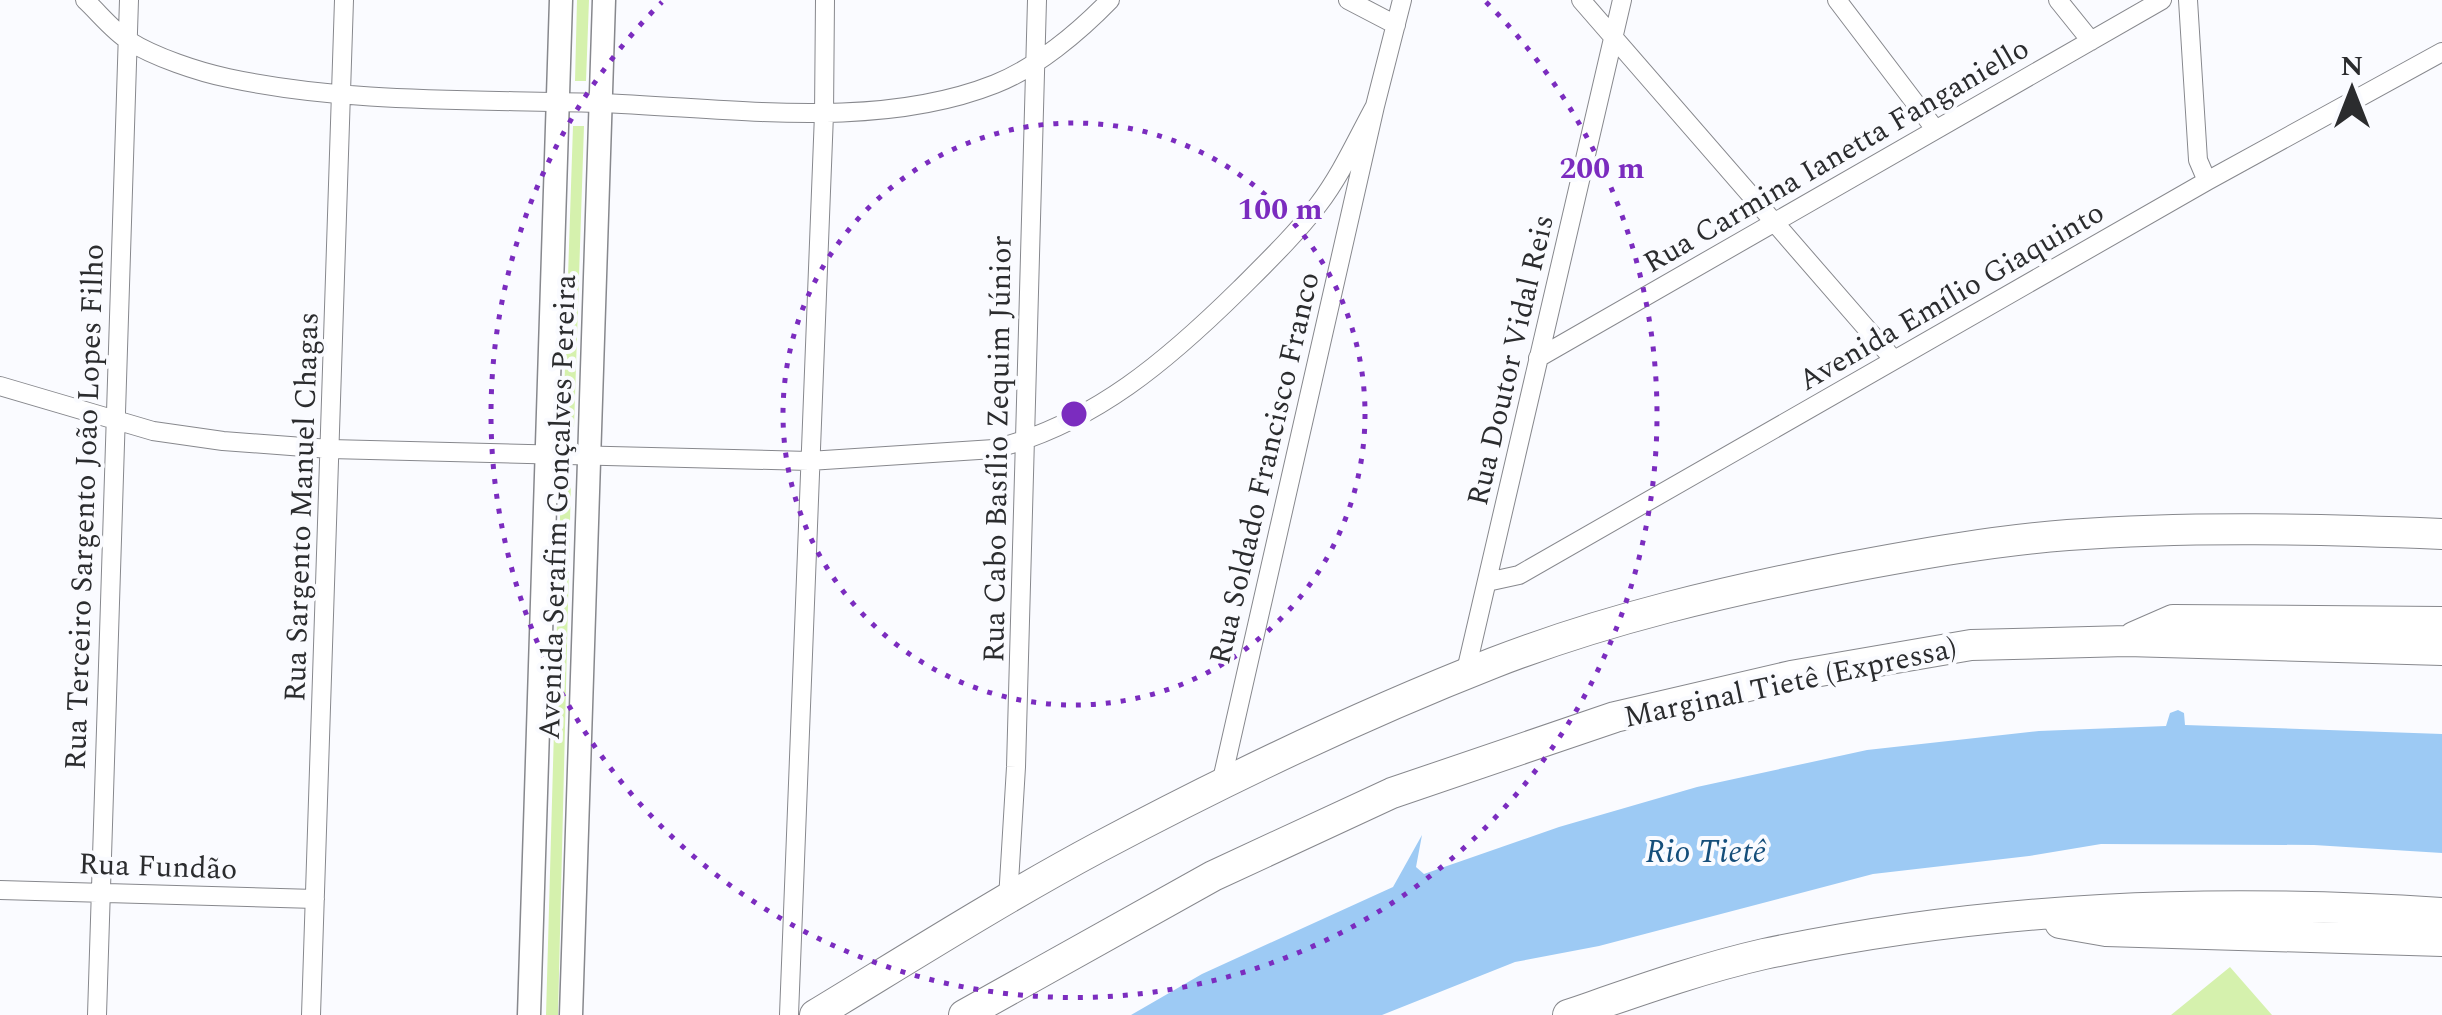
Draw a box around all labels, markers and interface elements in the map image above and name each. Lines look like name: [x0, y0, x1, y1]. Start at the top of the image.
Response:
street label: Rua Carmina Ianetta Fanganiello: [1635, 26, 2038, 286]
north arrow: [2302, 40, 2402, 140]
text: N: [2341, 45, 2363, 88]
text: 200 m: [1559, 146, 1645, 192]
text: 100 m: [1237, 187, 1323, 233]
street label: Avenida Emílio Giaquinto: [1790, 190, 2113, 403]
street label: Rua Doutor Vidal Reis: [1455, 210, 1567, 510]
street label: Rua Cabo Basílio Zequim Júnior: [971, 235, 1025, 663]
street label: Rua Terceiro Sargento João Lopes Filho: [53, 243, 117, 771]
street label: Rua Soldado Francisco Franco: [1197, 268, 1333, 669]
street label: Avenida Serafim Gonçalves Pereira: [527, 273, 589, 741]
street label: Rua Sargento Manuel Chagas: [272, 311, 332, 703]
centre of rings: [1056, 396, 1092, 432]
street label: Marginal Tietê (Expressa): [1620, 625, 1961, 741]
water label: Rio Tietê: [1645, 828, 1767, 877]
street label: Rua Fundão: [78, 841, 238, 893]

